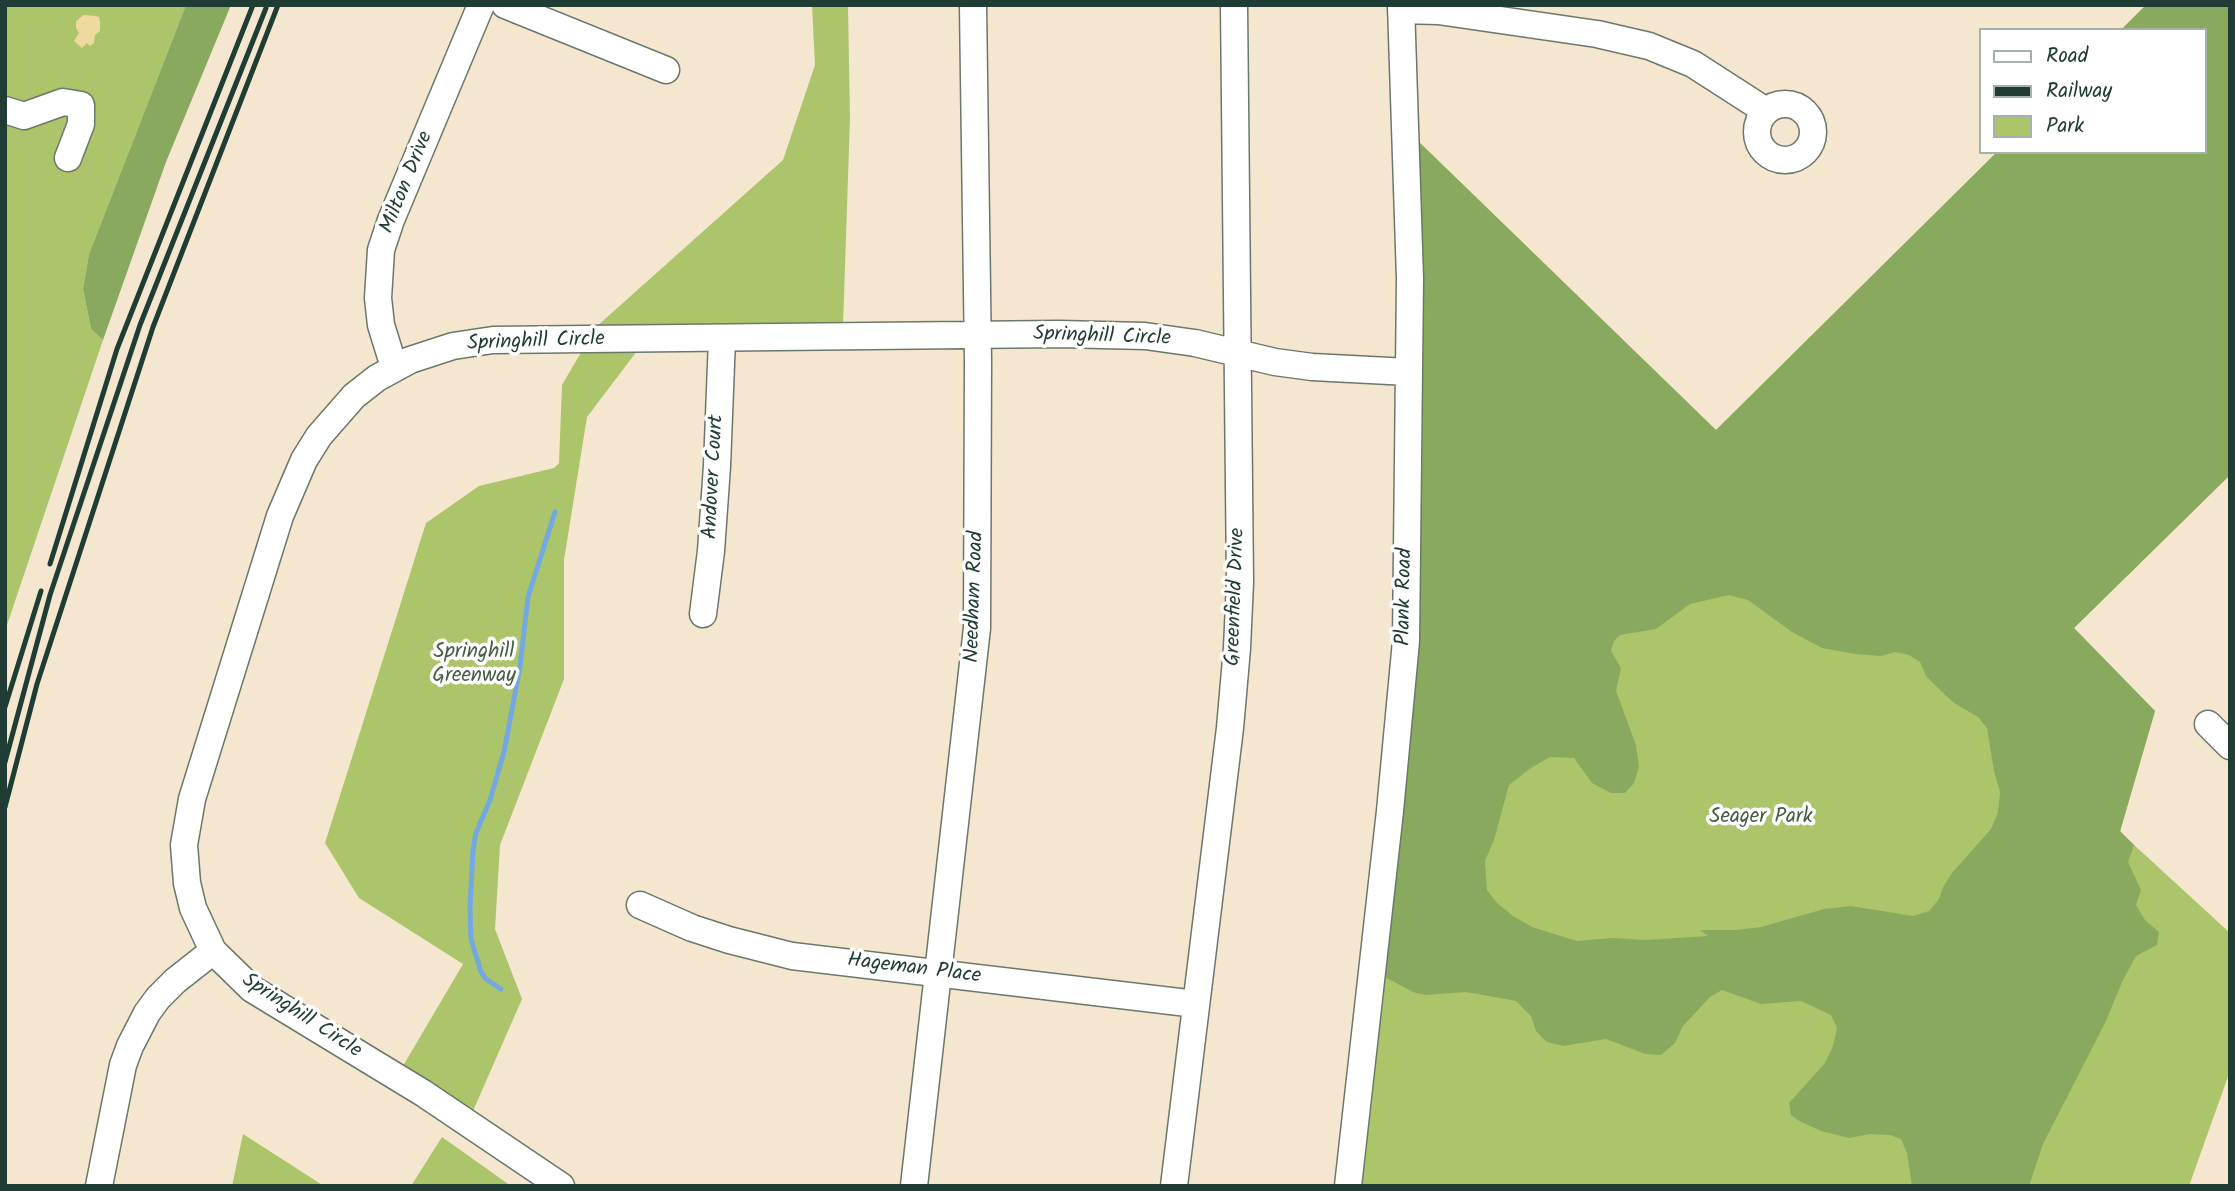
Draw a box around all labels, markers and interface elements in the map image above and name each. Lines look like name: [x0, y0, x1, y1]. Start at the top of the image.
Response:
legend: [1980, 28, 2207, 154]
text: Road: [2046, 40, 2088, 73]
text: Railway: [2046, 75, 2112, 108]
text: Park: [2046, 110, 2084, 143]
street label: Milton Drive: [376, 128, 440, 238]
street label: Springhill Circle: [1033, 323, 1171, 353]
street label: Springhill Circle: [467, 328, 605, 358]
street label: Andover Court: [699, 414, 731, 540]
street label: Greenfield Drive: [1222, 527, 1252, 667]
street label: Needham Road: [961, 531, 991, 663]
street label: Plank Road: [1393, 548, 1419, 646]
park label: Springhill Greenway: [432, 640, 516, 690]
park label: Seager Park: [1709, 805, 1813, 831]
street label: Hageman Place: [846, 949, 982, 991]
street label: Springhill Circle: [236, 969, 366, 1065]

